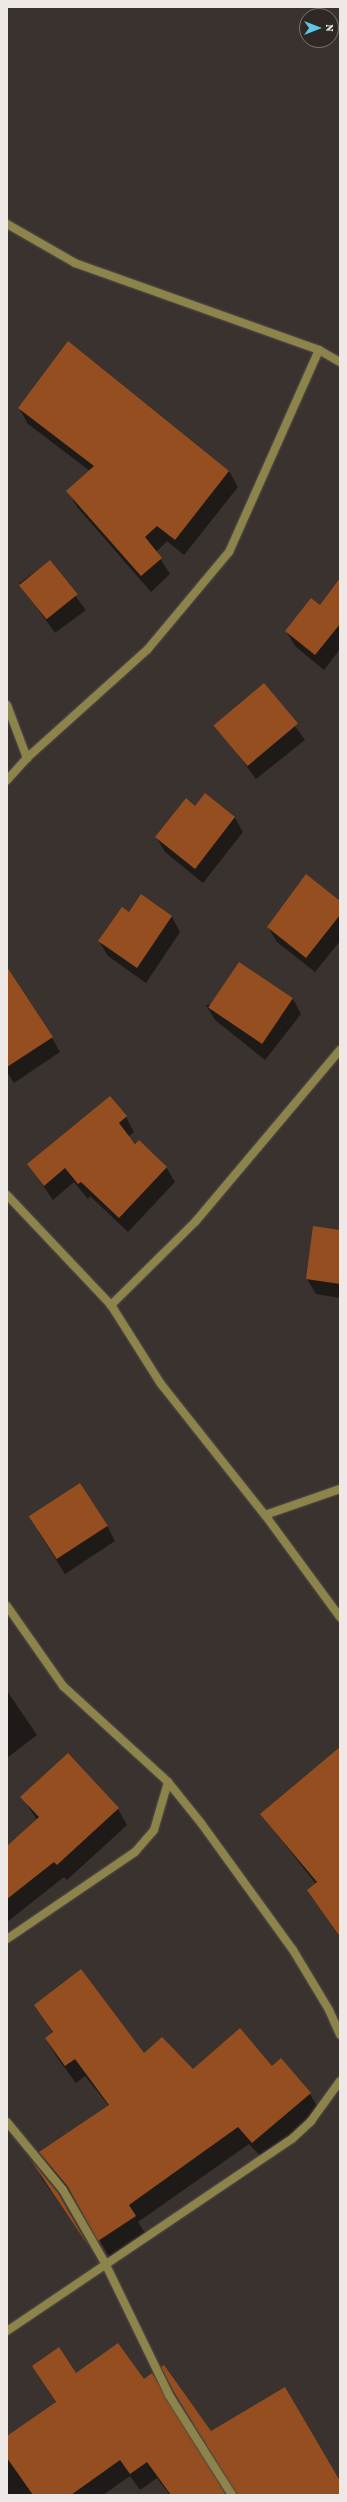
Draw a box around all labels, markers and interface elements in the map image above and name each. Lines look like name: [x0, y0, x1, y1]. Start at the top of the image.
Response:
north arrow: [299, 8, 339, 48]
text: N: [324, 24, 336, 32]

